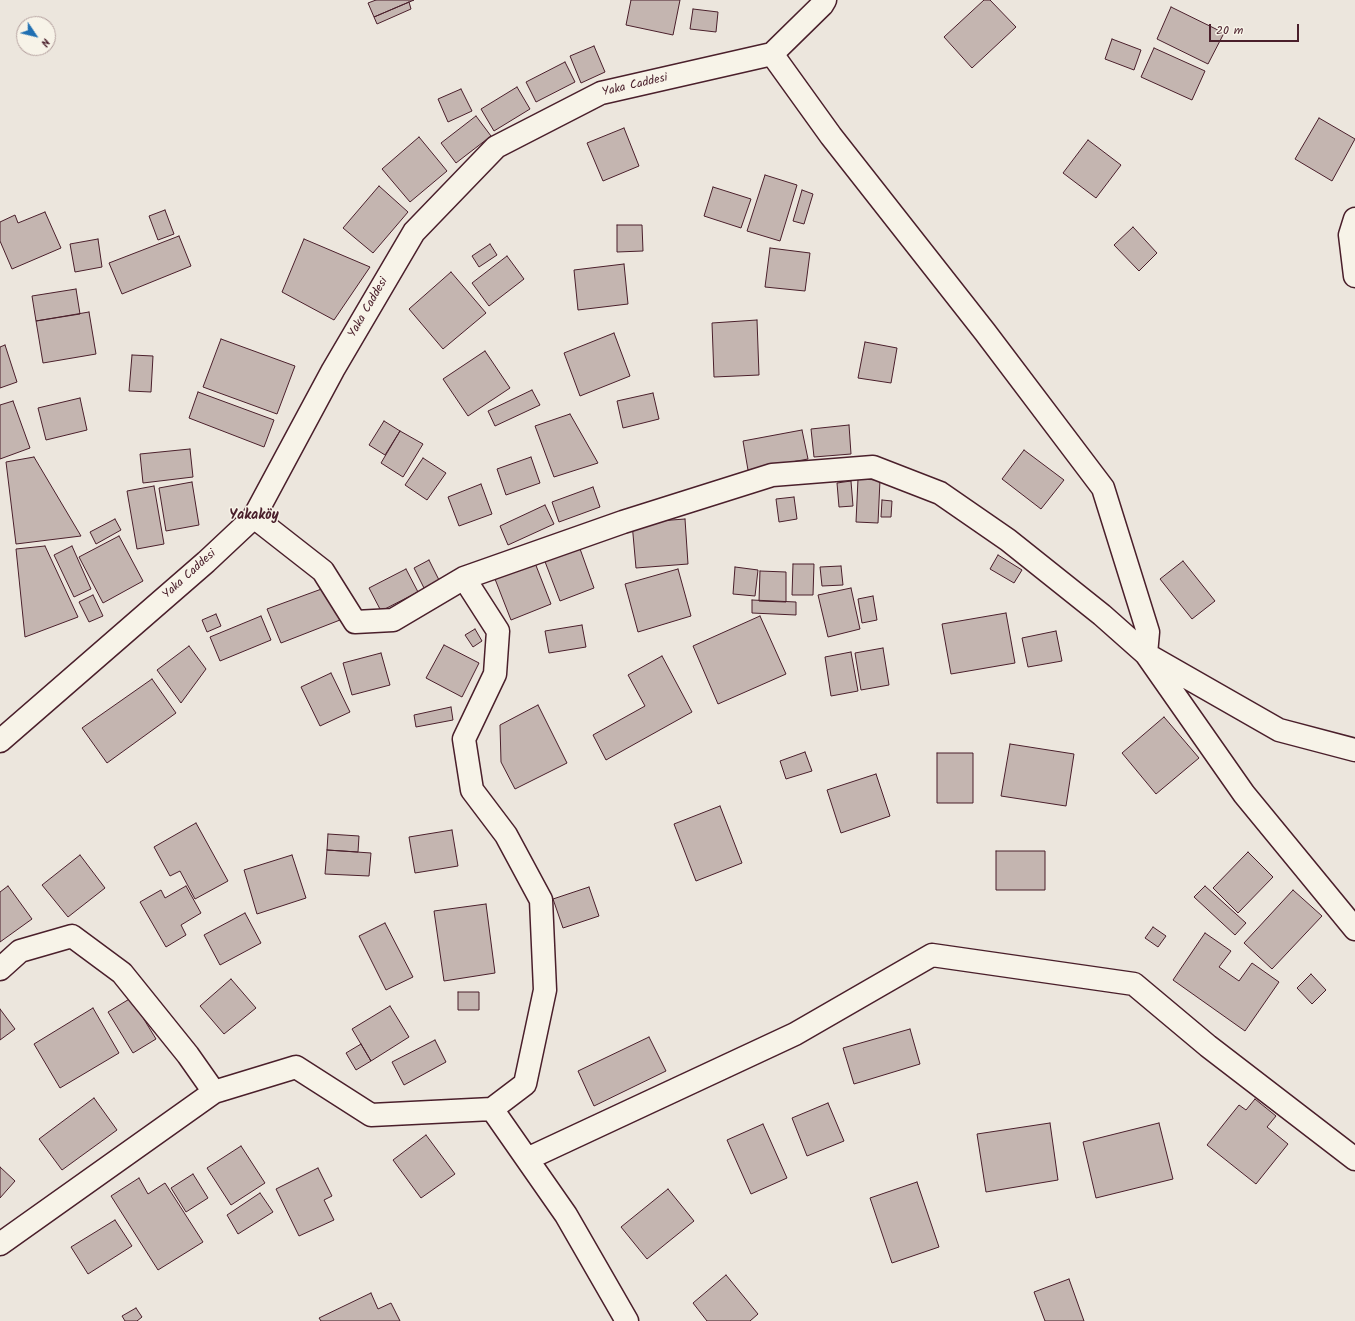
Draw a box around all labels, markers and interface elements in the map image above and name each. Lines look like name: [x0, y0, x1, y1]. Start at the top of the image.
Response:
north arrow: [16, 16, 56, 56]
scale bar: [1211, 16, 1301, 42]
text: 20 m: [1216, 21, 1243, 40]
text: N: [36, 34, 54, 50]
street label: Yaka Caddesi: [601, 71, 669, 101]
street label: Yaka Caddesi: [346, 275, 392, 341]
district label: Yakaköy: [229, 509, 279, 525]
street label: Yaka Caddesi: [160, 547, 220, 603]

